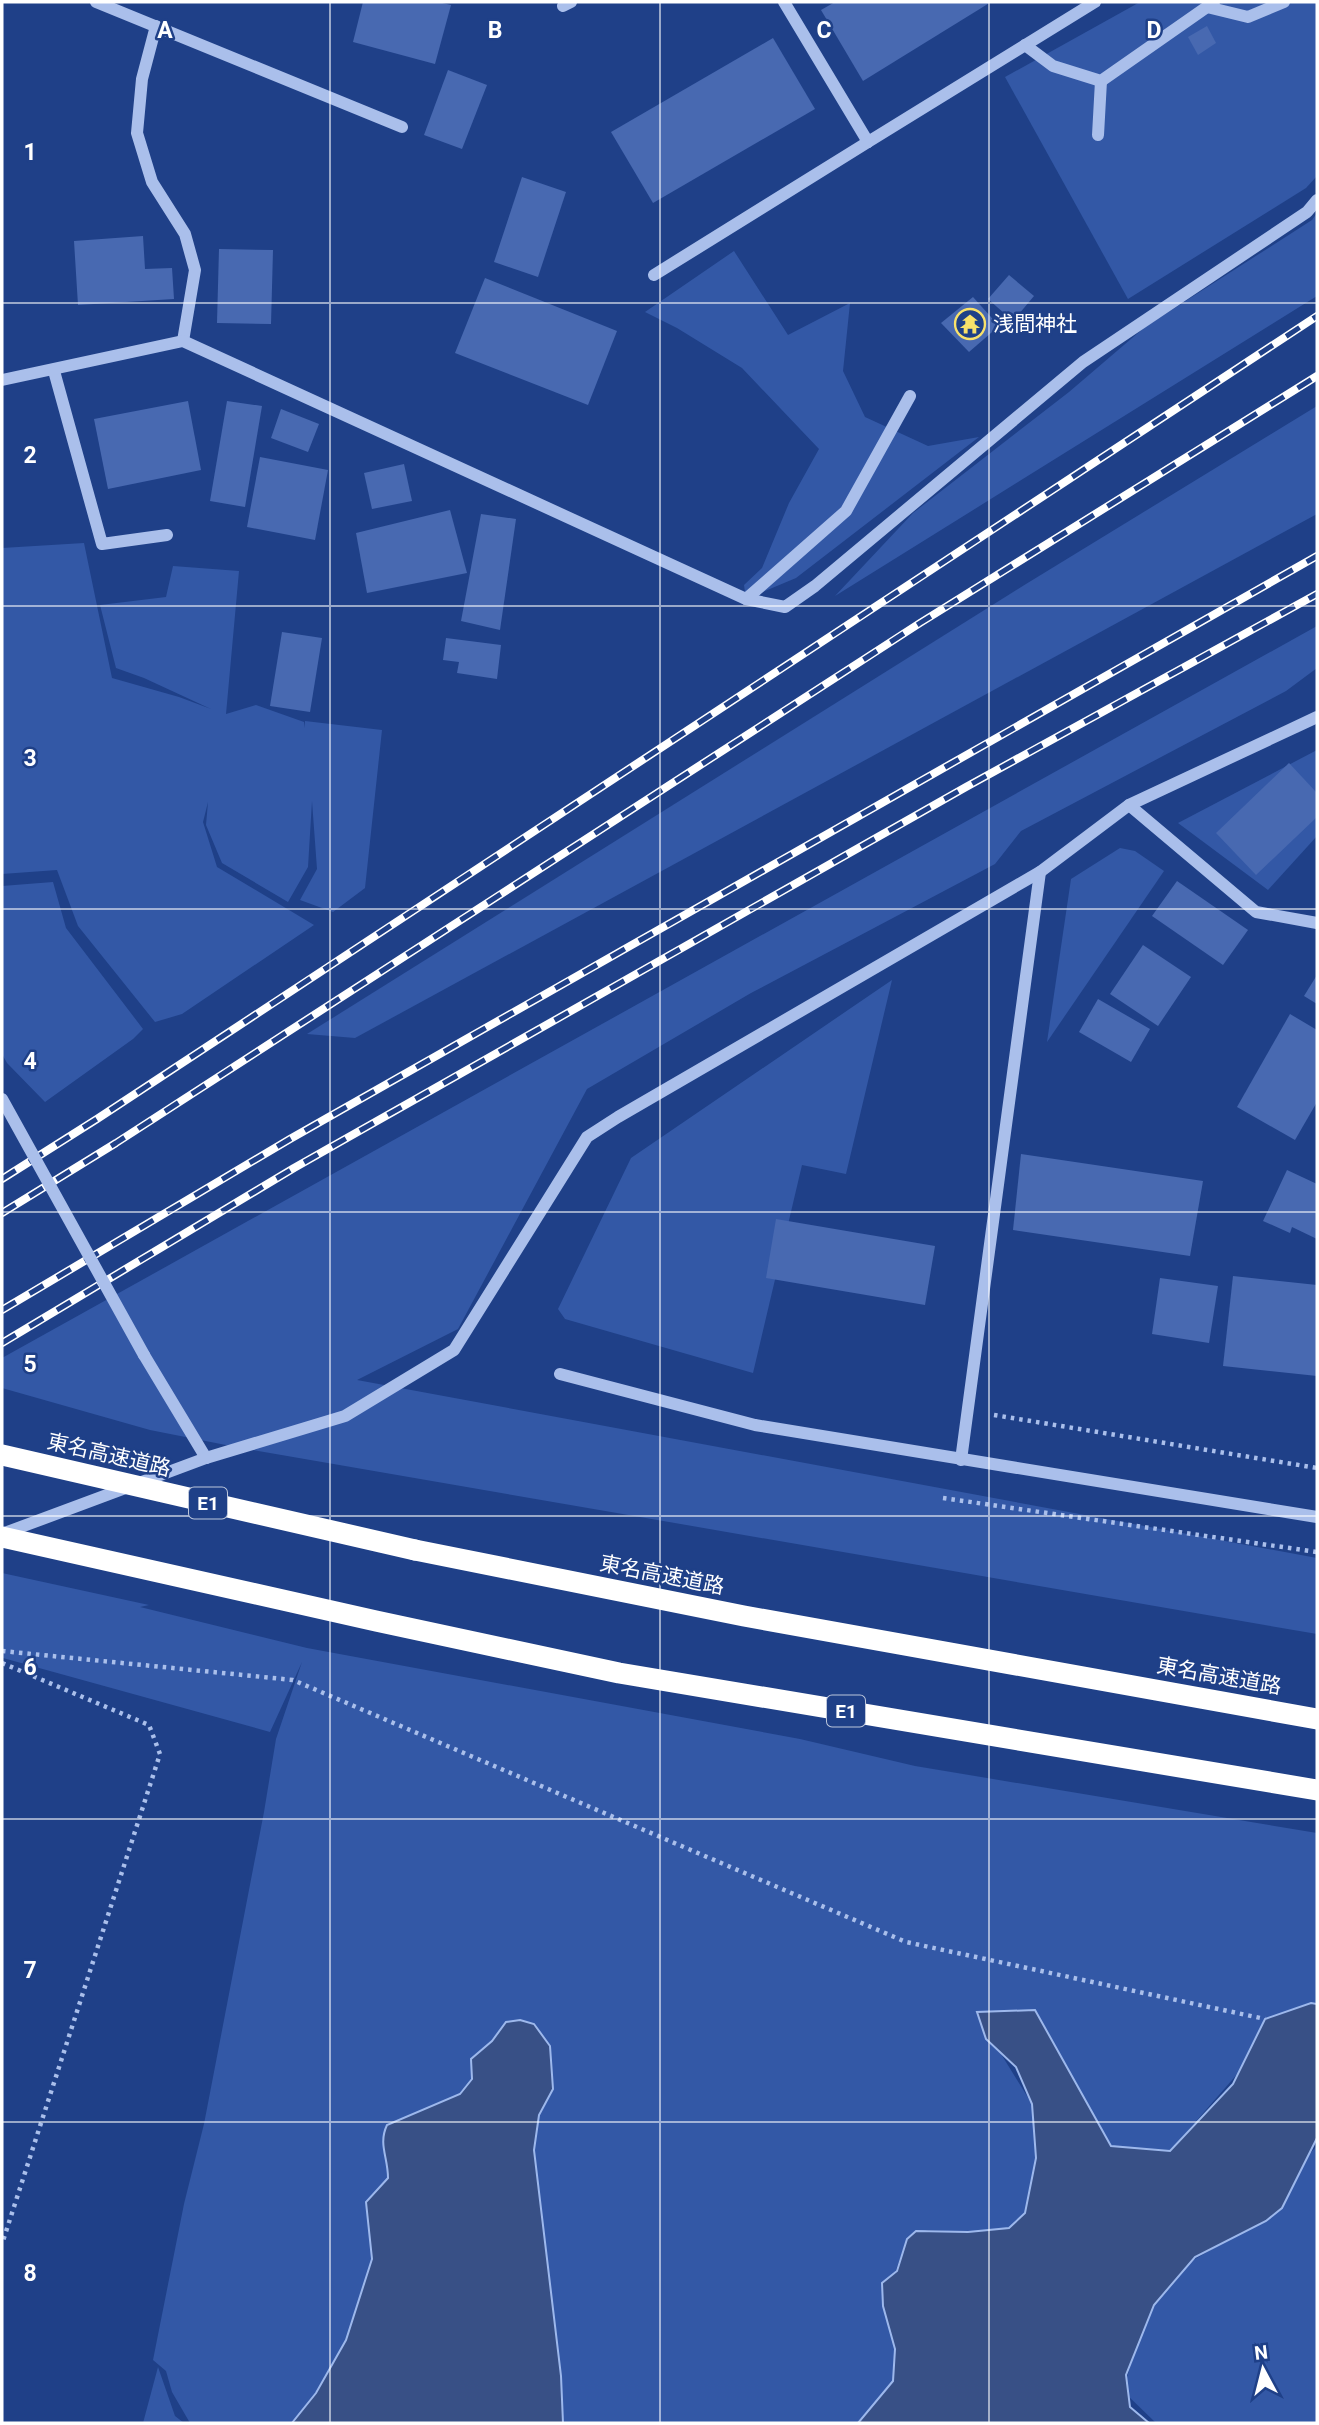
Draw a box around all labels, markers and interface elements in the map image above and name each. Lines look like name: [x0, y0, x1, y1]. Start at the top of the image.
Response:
text: A: [157, 17, 173, 44]
text: B: [488, 17, 502, 44]
text: C: [816, 17, 832, 44]
text: D: [1147, 17, 1161, 44]
text: 1: [23, 139, 37, 166]
temple icon: 浅間神社: [953, 307, 987, 341]
place label: 浅間神社: [993, 312, 1077, 336]
text: 2: [23, 442, 37, 469]
text: 3: [23, 745, 37, 772]
text: 4: [23, 1048, 37, 1075]
text: 5: [23, 1351, 37, 1378]
street label: 東名高速道路: [45, 1429, 173, 1481]
road number: E1: [189, 1488, 227, 1518]
street label: 東名高速道路: [598, 1551, 726, 1599]
street label: 東名高速道路: [1155, 1653, 1283, 1699]
text: 6: [23, 1654, 37, 1681]
road number: E1: [827, 1695, 865, 1726]
text: 7: [23, 1957, 37, 1984]
text: 8: [23, 2260, 37, 2287]
north arrow: [1228, 2334, 1298, 2404]
text: N: [1253, 2340, 1269, 2365]

